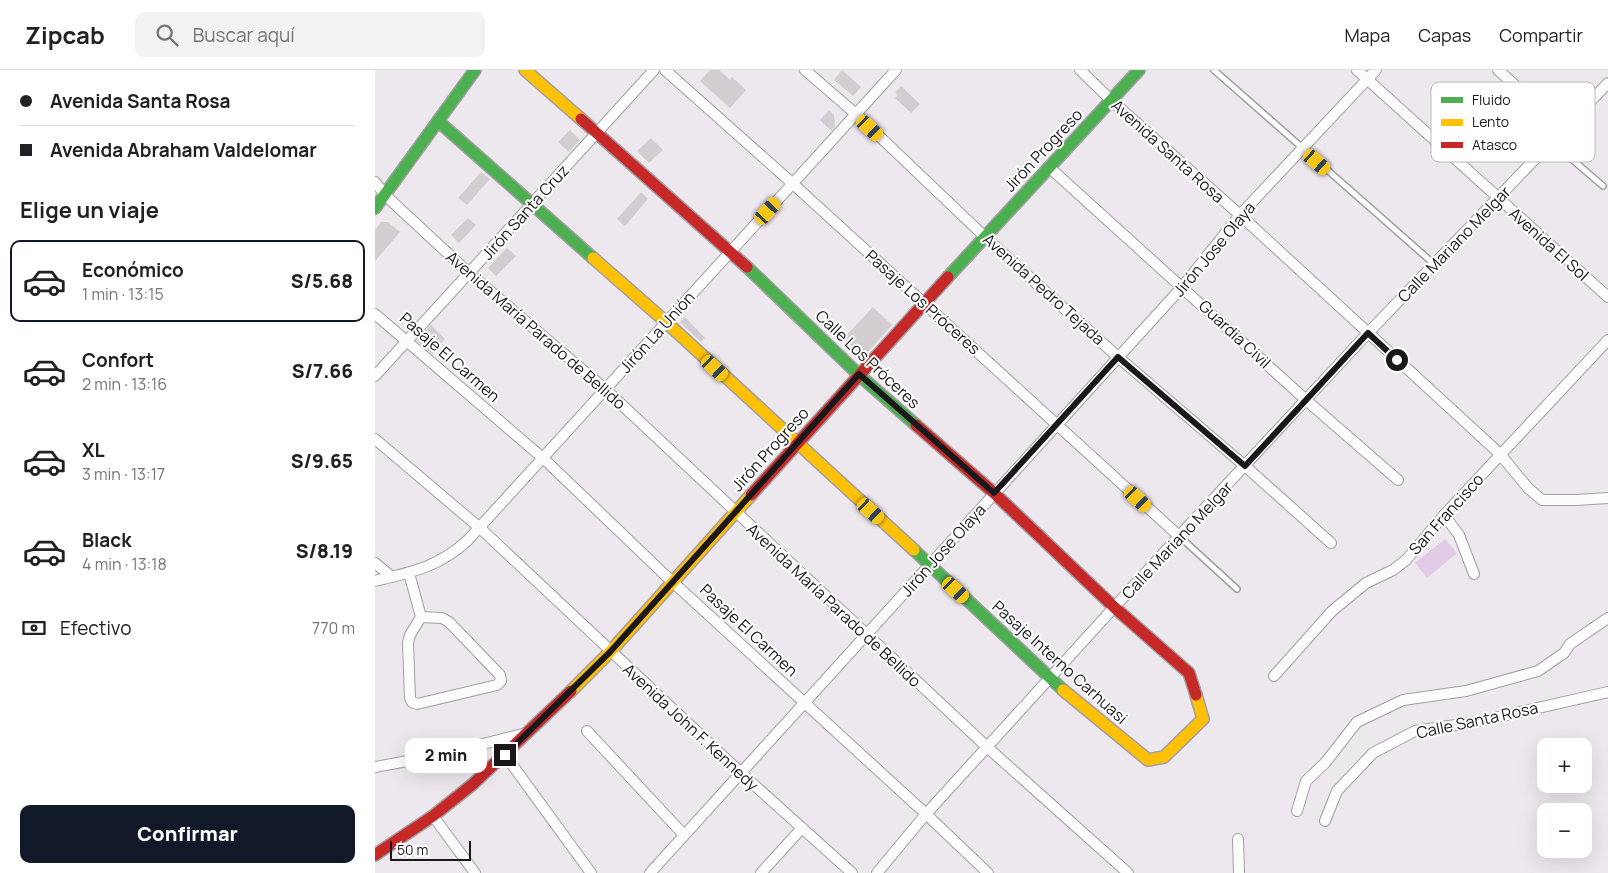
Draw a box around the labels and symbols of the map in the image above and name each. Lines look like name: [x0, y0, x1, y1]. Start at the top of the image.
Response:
legend: [1431, 82, 1595, 162]
text: Fluido: [1472, 90, 1510, 109]
street label: Avenida Santa Rosa: [1107, 94, 1229, 208]
street label: Jirón Progreso: [999, 104, 1087, 196]
car: [853, 112, 886, 144]
text: Lento: [1472, 112, 1509, 131]
text: Atasco: [1472, 135, 1517, 154]
car: [1300, 146, 1333, 178]
street label: Jirón Santa Cruz: [476, 160, 574, 264]
street label: Calle Mariano Melgar: [1393, 181, 1516, 307]
car: [752, 195, 783, 227]
street label: Jirón Jose Olaya: [1168, 197, 1260, 301]
street label: Avenida El Sol: [1504, 202, 1594, 286]
street label: Avenida Pedro Tejada: [978, 228, 1110, 350]
street label: Pasaje Los Próceres: [861, 245, 985, 359]
street label: Avenida María Parado de Bellido: [442, 246, 630, 414]
street label: Jirón La Unión: [614, 287, 700, 377]
street label: Guardia Civil: [1194, 295, 1276, 373]
street label: Calle Los Próceres: [811, 305, 925, 413]
street label: Pasaje El Carmen: [395, 307, 505, 407]
route start: [1386, 349, 1408, 371]
car: [698, 352, 731, 384]
street label: Jirón Progreso: [726, 402, 814, 496]
street label: San Francisco: [1404, 469, 1488, 559]
street label: Calle Mariano Melgar: [1116, 476, 1238, 604]
car: [1121, 483, 1154, 515]
car: [854, 495, 887, 527]
street label: Jirón Jose Olaya: [896, 499, 990, 601]
street label: Avenida María Parado de Bellido: [742, 518, 926, 692]
car: [939, 574, 972, 606]
street label: Pasaje El Carmen: [695, 579, 803, 681]
street label: Pasaje Interno Carhuasi: [988, 595, 1132, 729]
street label: Avenida John F. Kennedy: [618, 658, 764, 796]
street label: Calle Santa Rosa: [1414, 696, 1540, 744]
callout: 2 min: [405, 738, 487, 772]
route end: [494, 744, 516, 766]
scale bar: [390, 838, 471, 861]

